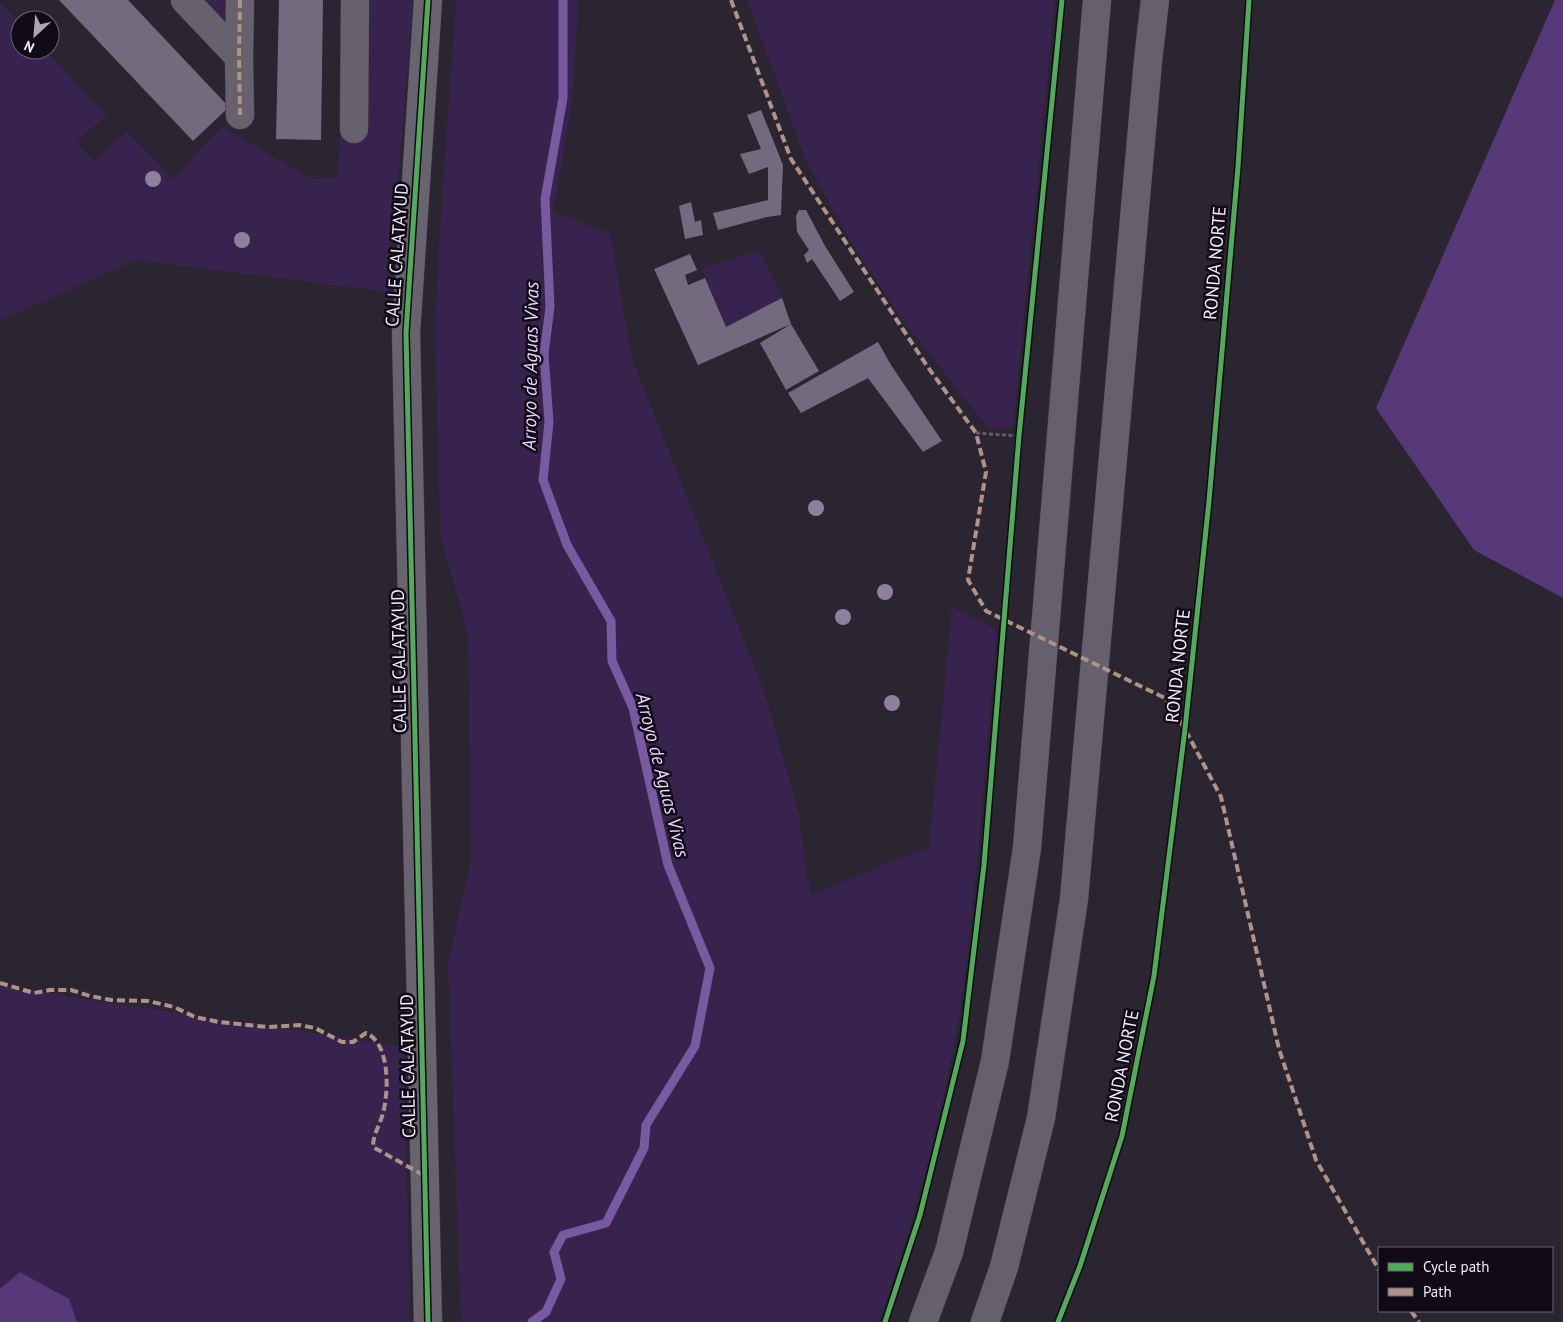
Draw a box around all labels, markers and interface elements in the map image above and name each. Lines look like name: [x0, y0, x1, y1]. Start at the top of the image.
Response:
north arrow: [10, 10, 60, 60]
text: N: [21, 37, 37, 57]
street label: CALLE CALATAYUD: [380, 182, 413, 328]
street label: RONDA NORTE: [1198, 205, 1231, 321]
water label: Arroyo de Aguas Vivas: [517, 281, 543, 452]
street label: CALLE CALATAYUD: [386, 589, 411, 733]
street label: RONDA NORTE: [1160, 608, 1195, 724]
water label: Arroyo de Aguas Vivas: [631, 689, 695, 860]
street label: CALLE CALATAYUD: [395, 994, 420, 1138]
street label: RONDA NORTE: [1099, 1008, 1144, 1124]
legend: [1378, 1247, 1553, 1312]
text: Cycle path: [1423, 1257, 1489, 1276]
text: Path: [1423, 1282, 1452, 1301]

